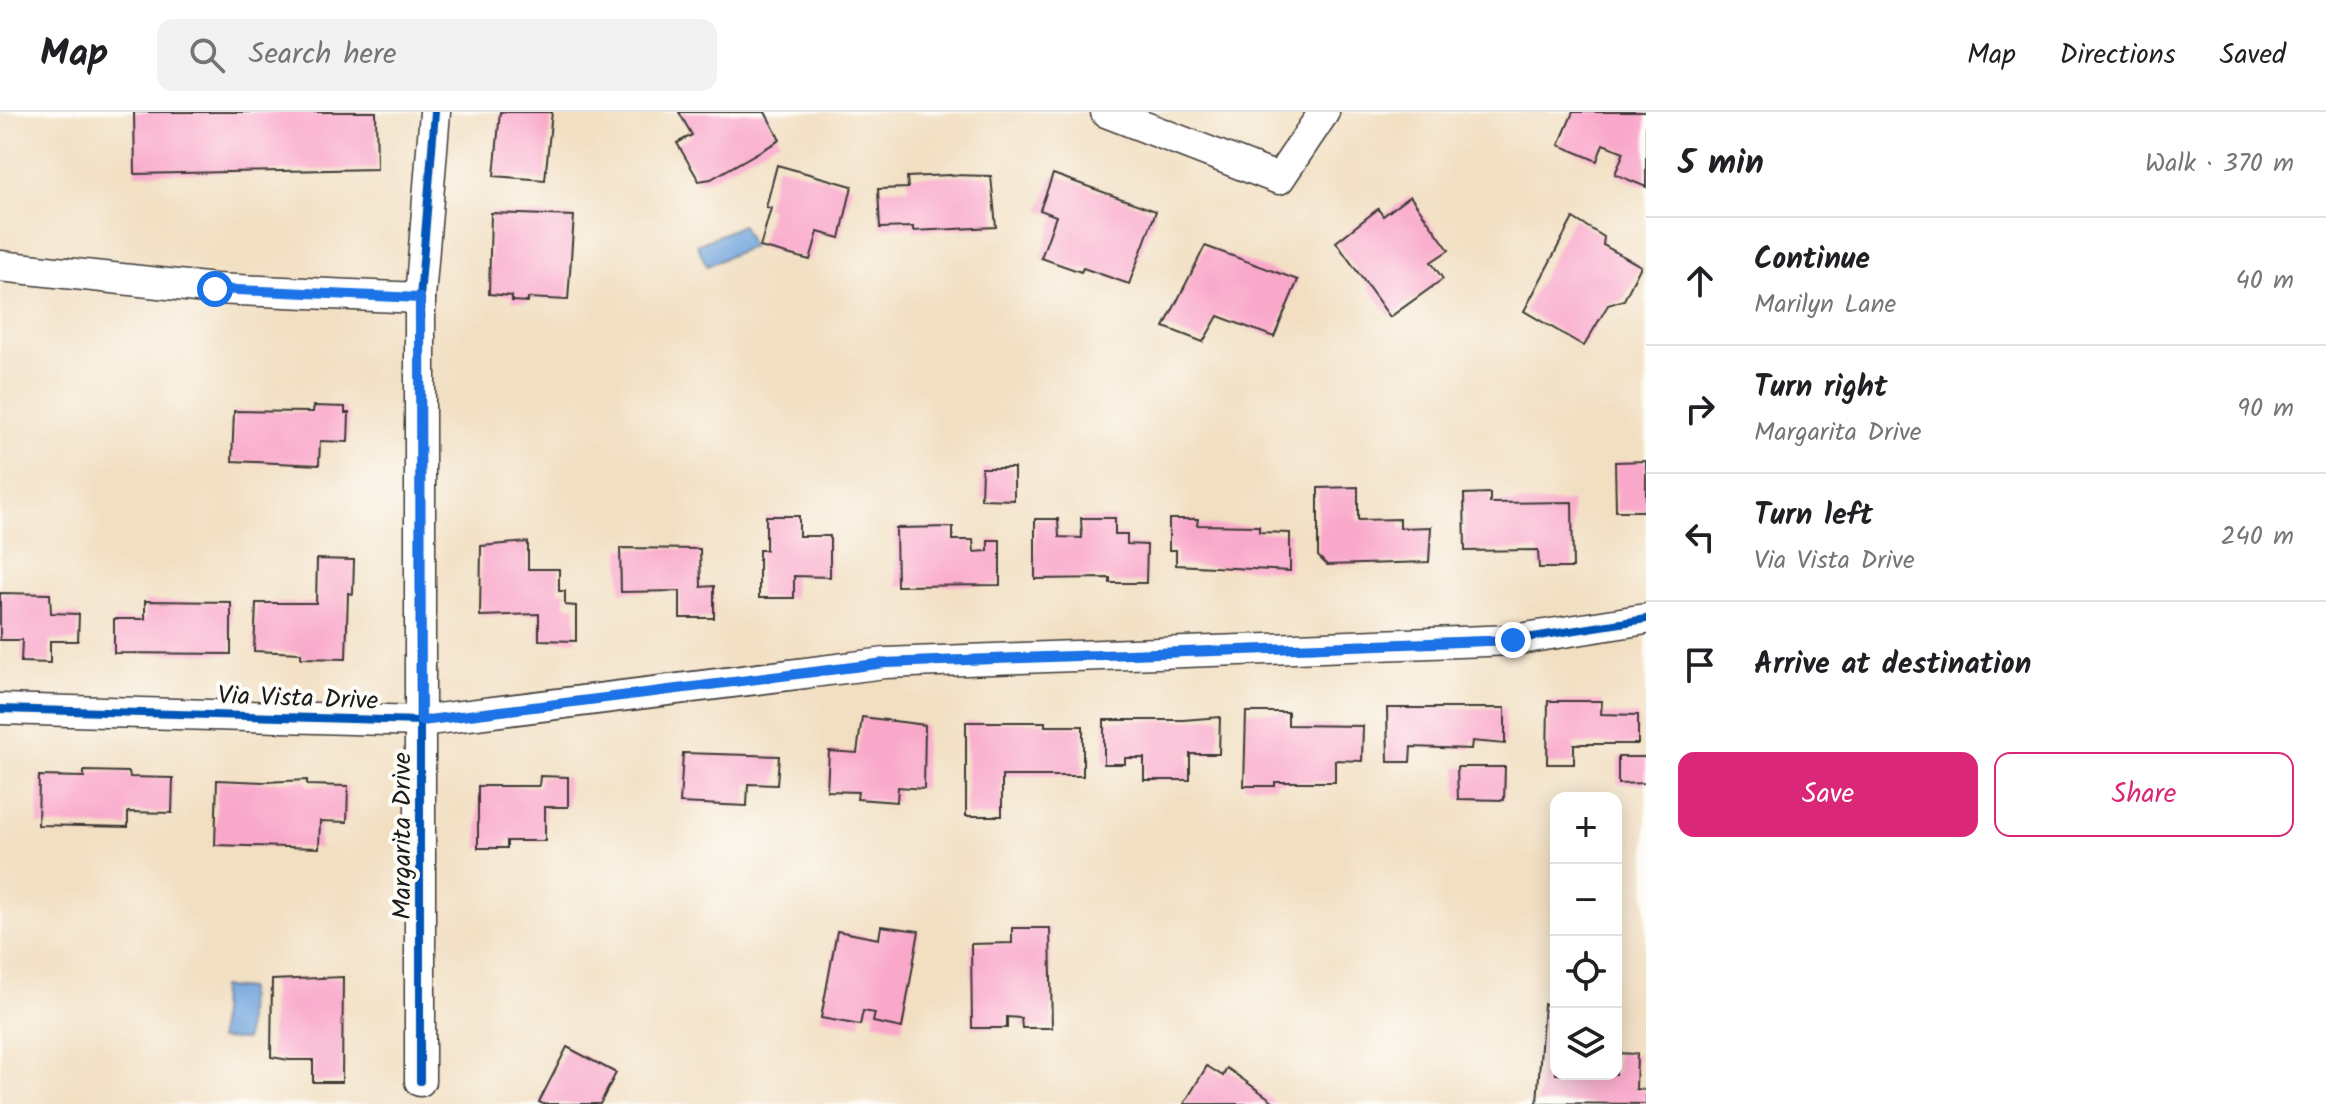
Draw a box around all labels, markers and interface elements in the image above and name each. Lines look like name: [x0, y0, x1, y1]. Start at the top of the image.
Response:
search box: [157, 19, 717, 91]
text: Map: [40, 25, 109, 85]
text: Search here: [249, 31, 396, 79]
icon: search: [185, 33, 229, 77]
text: Map: [1967, 33, 2016, 78]
text: Directions: [2060, 33, 2176, 78]
text: Saved: [2220, 33, 2286, 78]
text: 5 min: [1678, 137, 1764, 191]
text: Walk · 370 m: [2145, 143, 2294, 185]
text: Continue: [1754, 236, 1870, 284]
icon: ahead: [1678, 259, 1722, 303]
text: 40 m: [2236, 260, 2294, 302]
route start: [197, 271, 233, 307]
text: Marilyn Lane: [1754, 284, 1896, 326]
text: Turn right: [1754, 364, 1887, 412]
icon: right: [1678, 387, 1722, 431]
text: 90 m: [2237, 388, 2294, 430]
text: Margarita Drive: [1754, 412, 1922, 454]
text: Turn left: [1754, 492, 1873, 540]
icon: left: [1678, 515, 1722, 559]
text: 240 m: [2220, 516, 2294, 558]
text: Via Vista Drive: [1754, 540, 1915, 582]
route end: [1495, 622, 1531, 658]
text: Arrive at destination: [1754, 641, 2031, 689]
icon: arrive: [1678, 643, 1722, 687]
street label: Via Vista Drive: [217, 675, 379, 723]
street label: Margarita Drive: [382, 752, 424, 920]
button: Save: [1678, 752, 1978, 837]
button: Share: [1994, 752, 2294, 837]
map controls: [1550, 792, 1622, 1080]
button: +: [1550, 792, 1622, 864]
button: −: [1550, 864, 1622, 936]
button: locate: [1550, 936, 1622, 1008]
button: layers: [1550, 1008, 1622, 1080]

